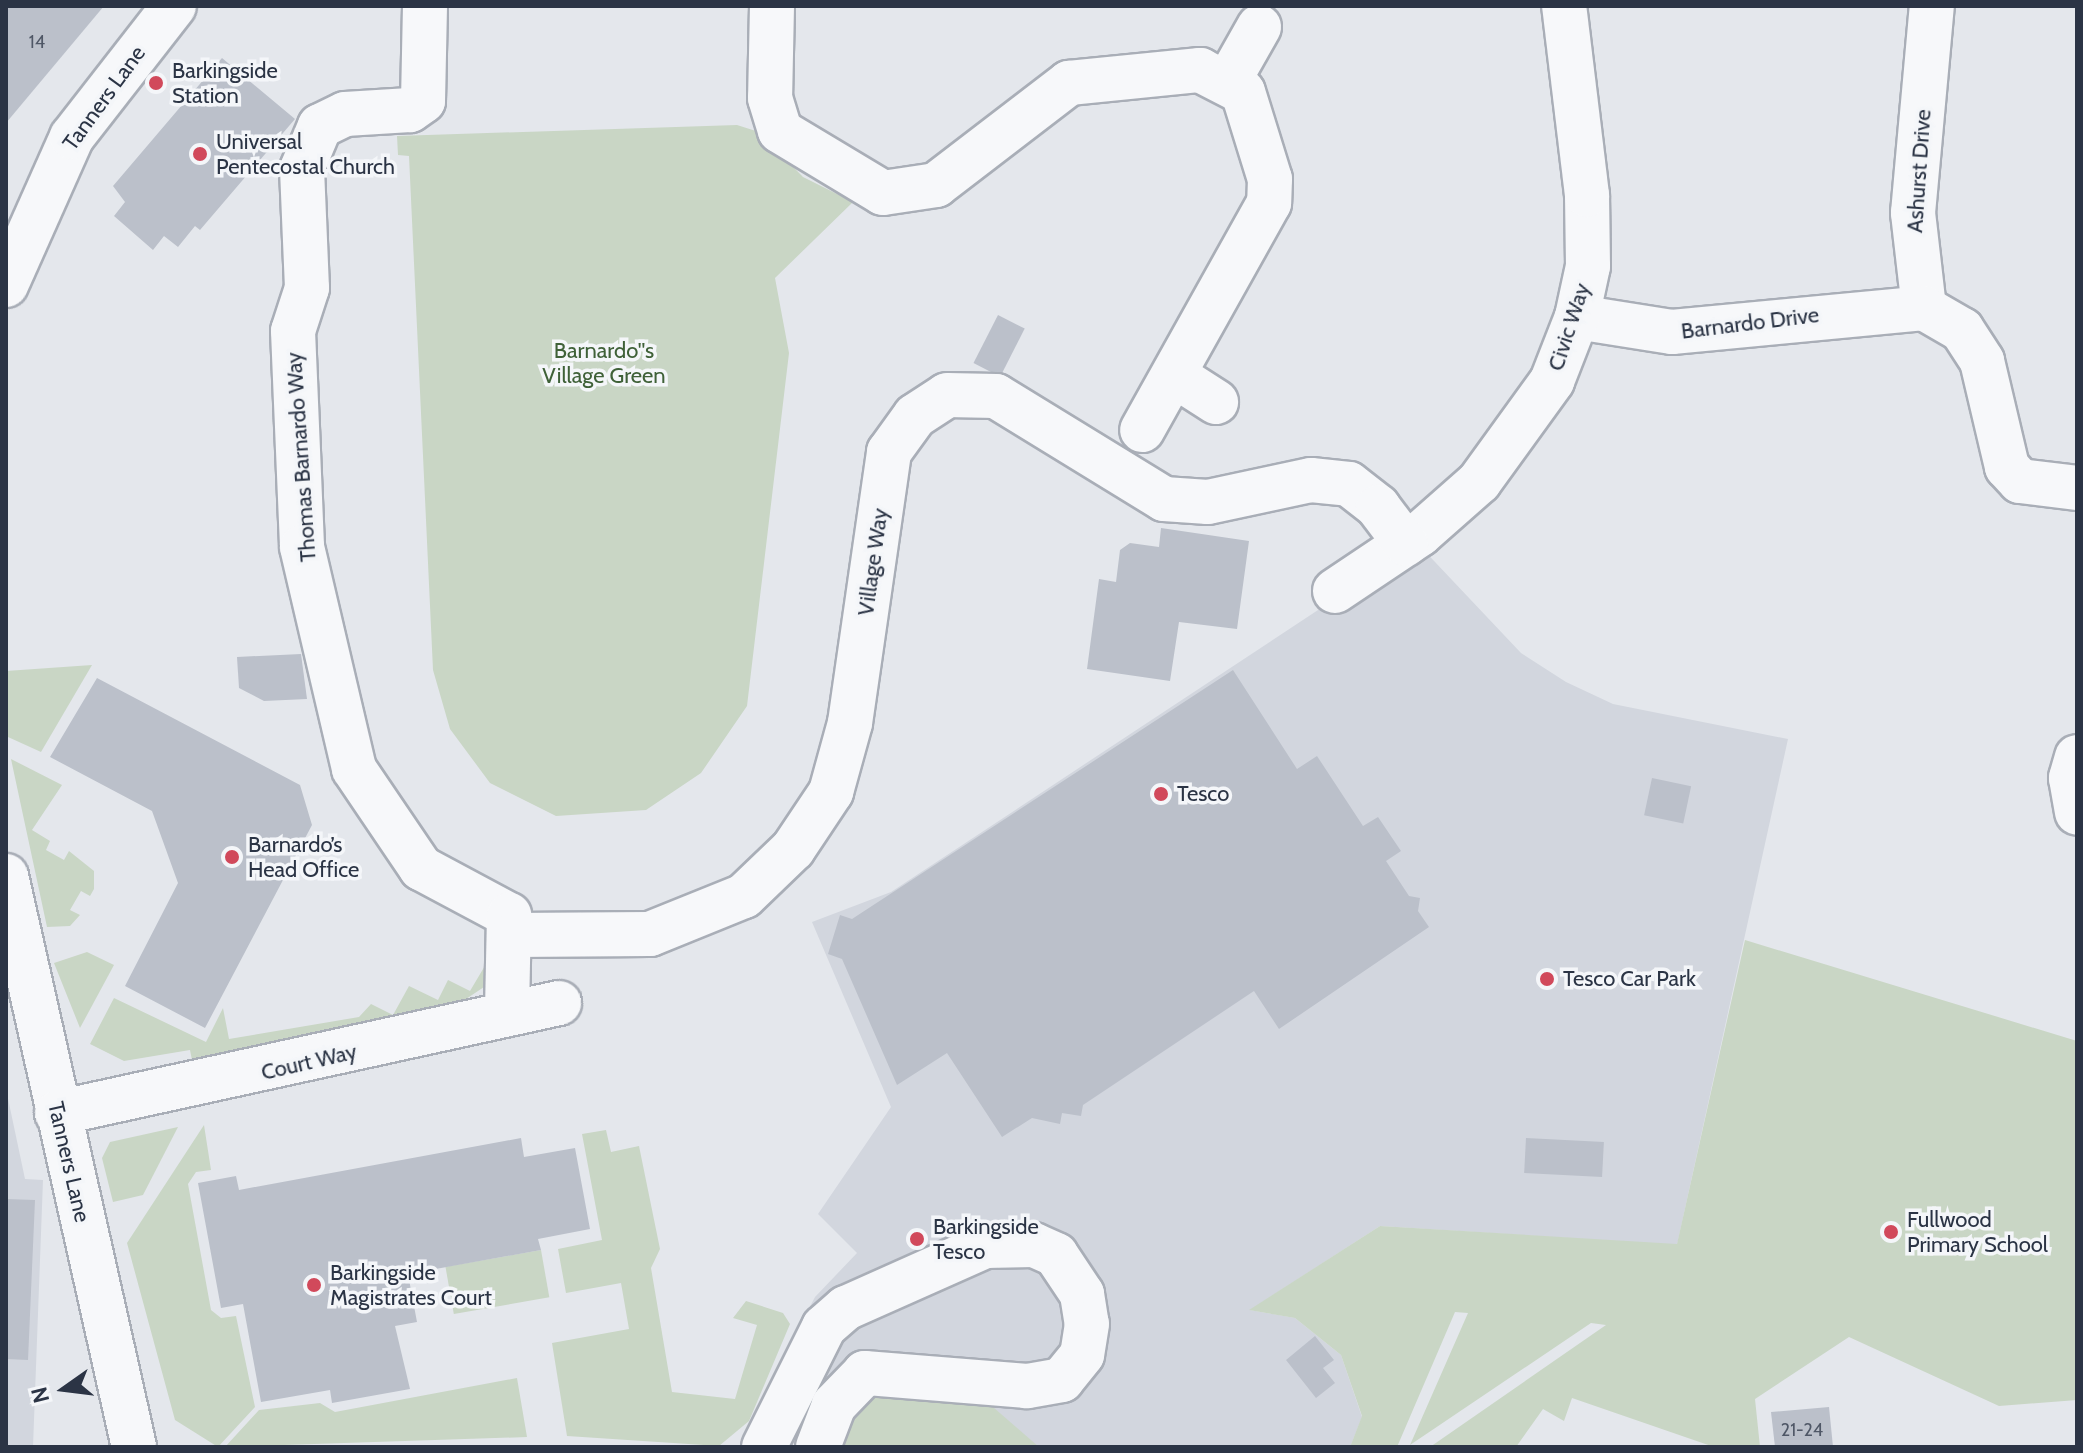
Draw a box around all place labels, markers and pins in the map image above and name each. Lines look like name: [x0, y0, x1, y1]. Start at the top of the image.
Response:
place label: Barkingside Station: [172, 57, 278, 108]
marker: Barkingside Station: [147, 74, 165, 92]
place label: Universal Pentecostal Church: [216, 128, 395, 180]
marker: Universal Pentecostal Church: [191, 145, 209, 163]
place label: Tesco: [1177, 781, 1229, 807]
marker: Tesco: [1152, 785, 1170, 803]
place label: Barnardo’s Head Office: [248, 831, 359, 882]
marker: Barnardo’s Head Office: [223, 848, 241, 866]
place label: Tesco Car Park: [1563, 966, 1696, 992]
marker: Tesco Car Park: [1538, 970, 1556, 988]
place label: Fullwood Primary School: [1907, 1206, 2048, 1258]
place label: Barkingside Tesco: [933, 1213, 1039, 1264]
marker: Fullwood Primary School: [1882, 1223, 1900, 1241]
marker: Barkingside Tesco: [908, 1230, 926, 1248]
place label: Barkingside Magistrates Court: [330, 1259, 492, 1310]
marker: Barkingside Magistrates Court: [305, 1276, 323, 1294]

